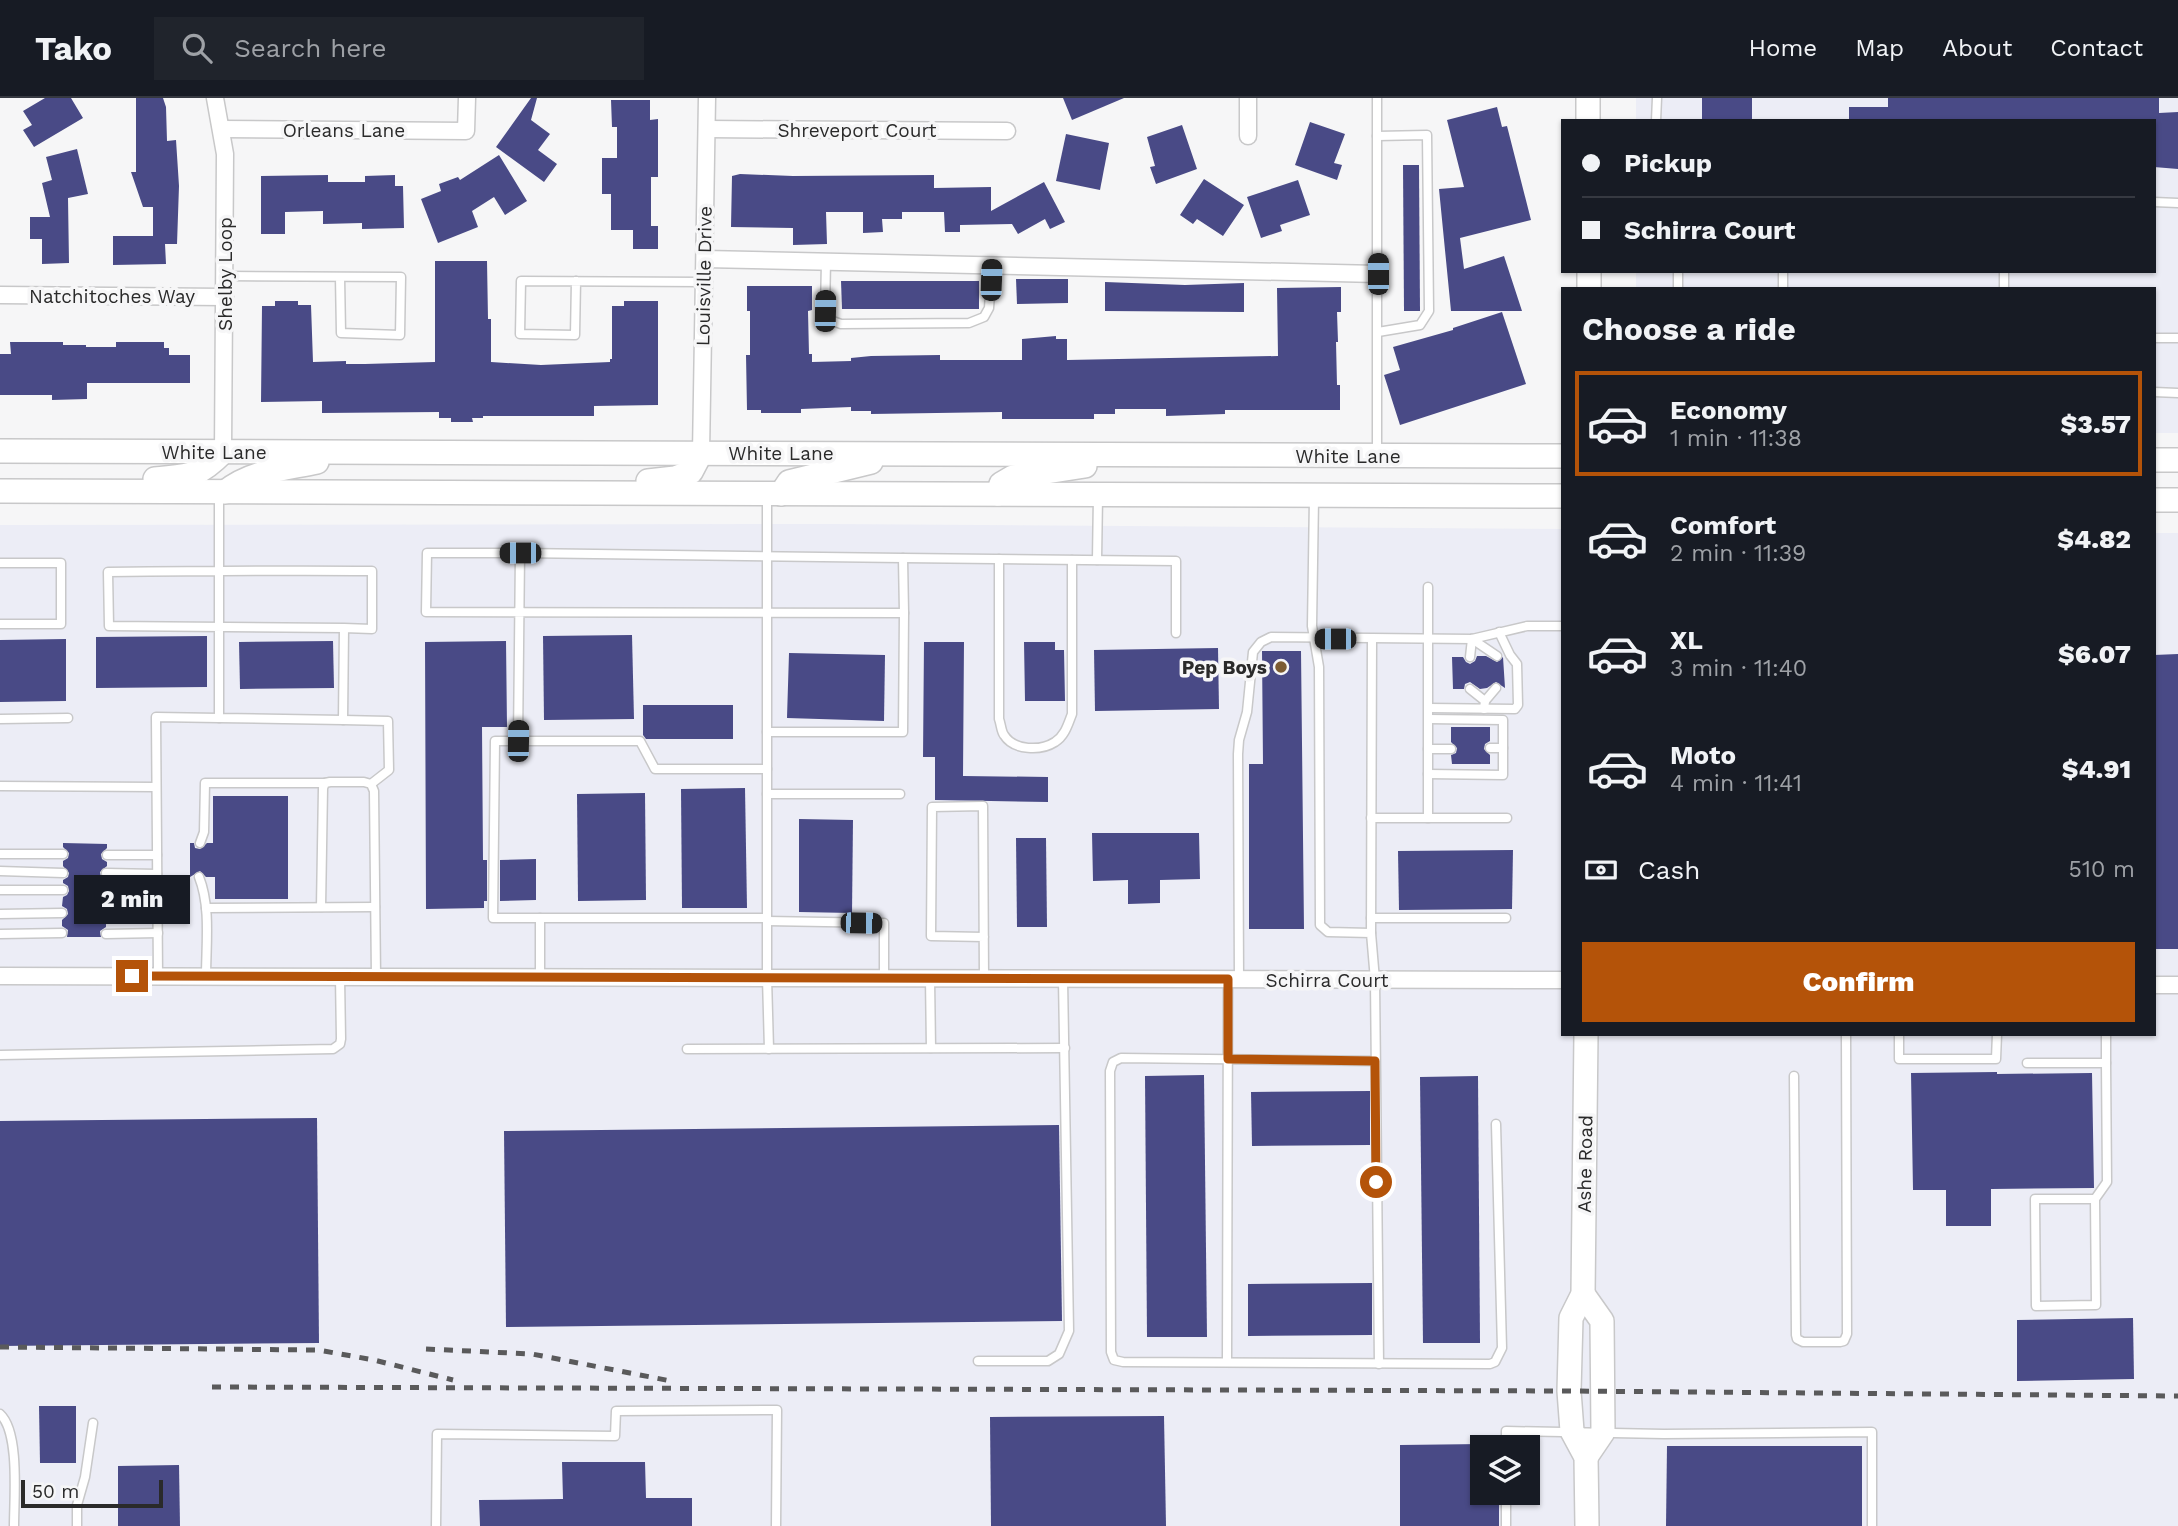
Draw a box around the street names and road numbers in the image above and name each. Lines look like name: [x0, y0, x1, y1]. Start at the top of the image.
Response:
street label: Orleans Lane: [283, 119, 405, 142]
street label: Shreveport Court: [777, 119, 937, 142]
street label: Louisville Drive: [691, 206, 717, 346]
street label: Shelby Loop: [214, 217, 237, 331]
street label: Natchitoches Way: [29, 285, 195, 308]
street label: White Lane: [161, 441, 267, 464]
street label: White Lane: [728, 442, 834, 465]
street label: White Lane: [1295, 445, 1401, 468]
street label: Schirra Court: [1266, 969, 1389, 992]
street label: Ashe Road: [1573, 1115, 1597, 1213]

